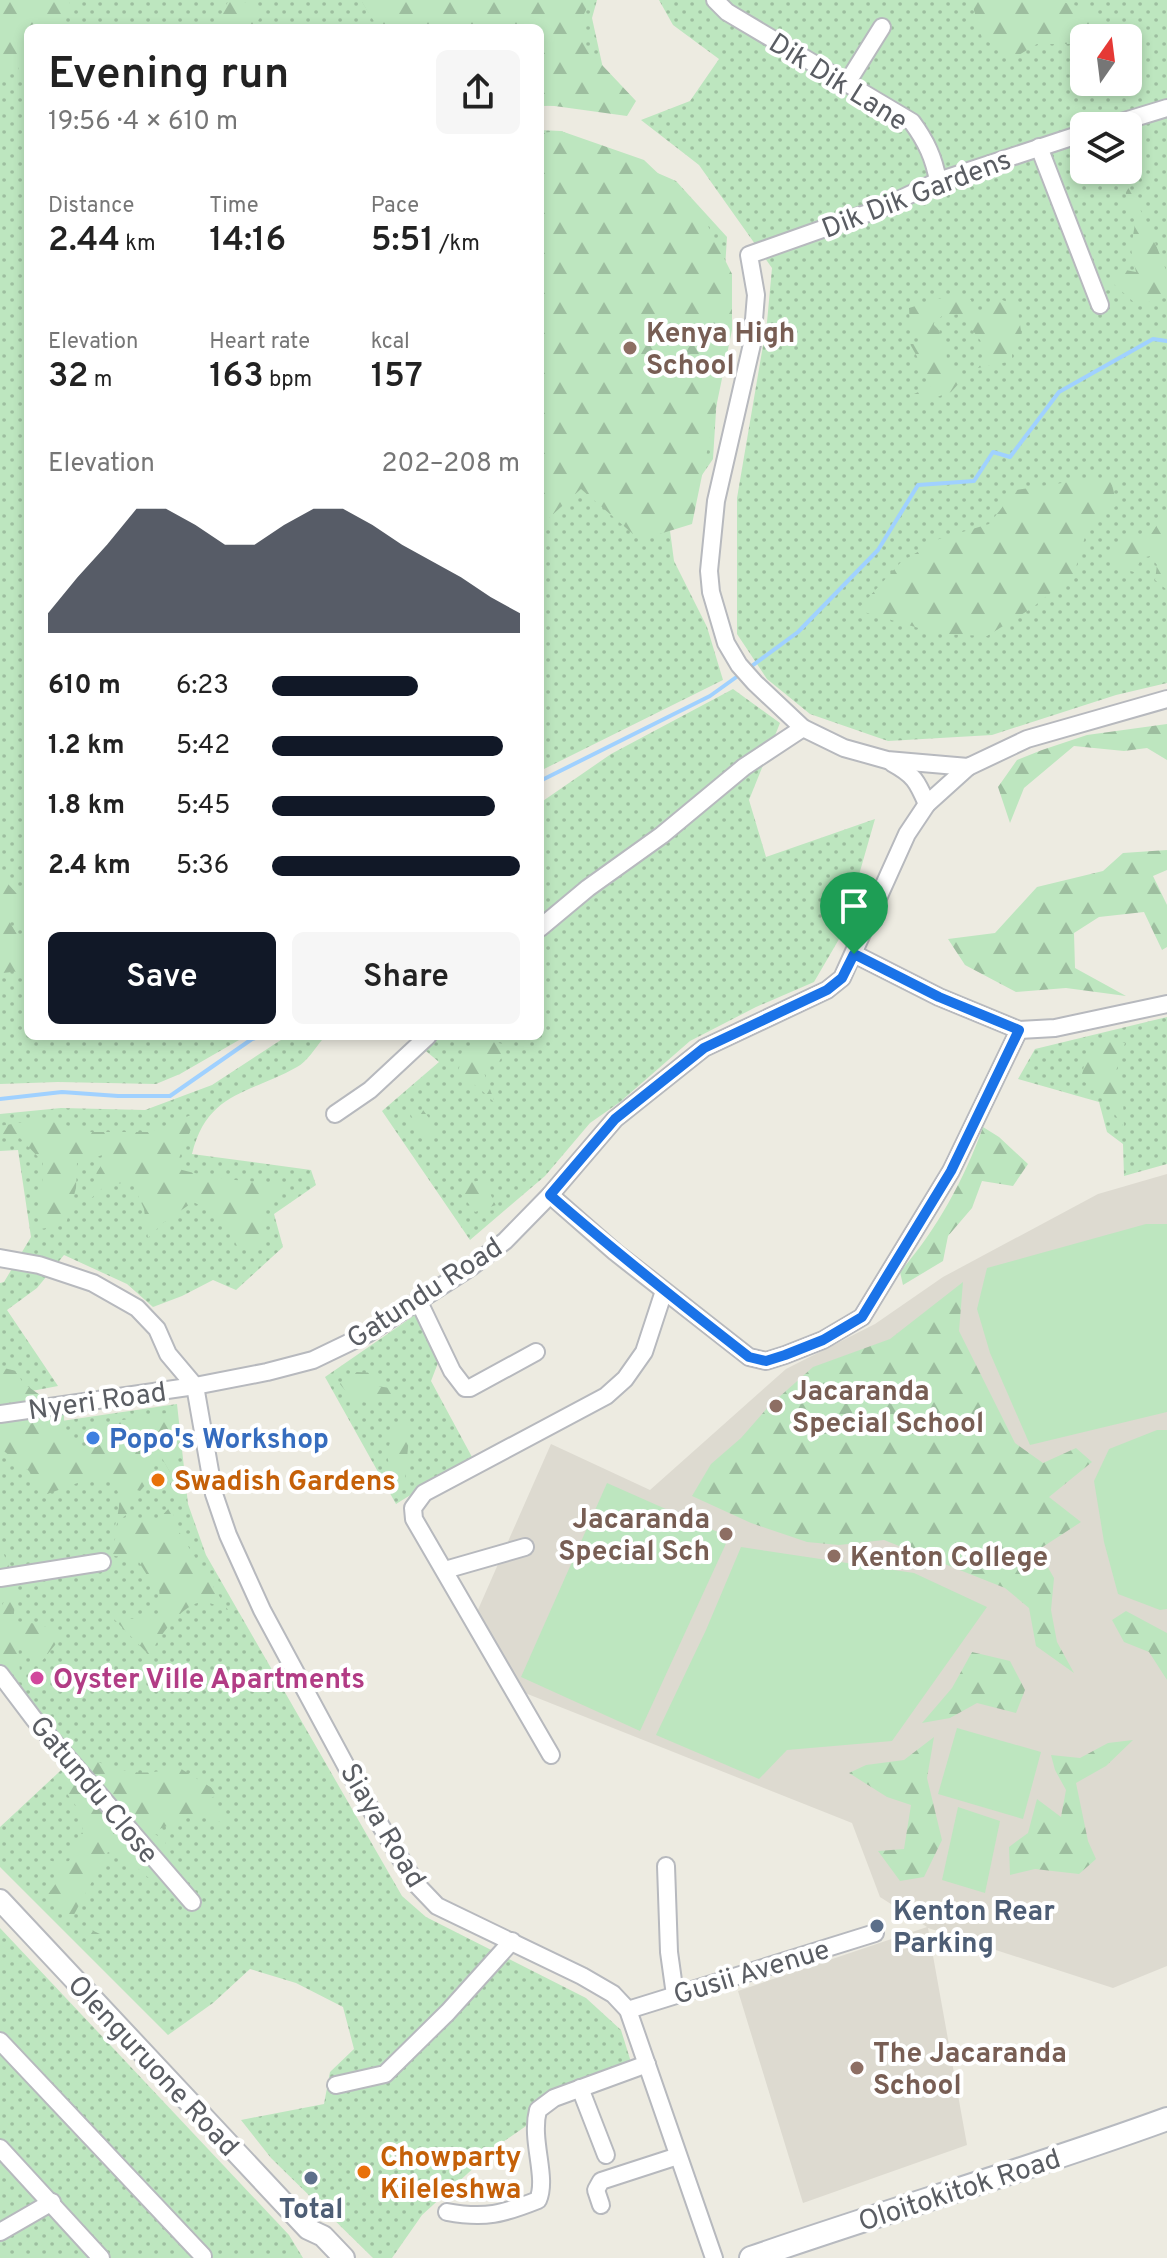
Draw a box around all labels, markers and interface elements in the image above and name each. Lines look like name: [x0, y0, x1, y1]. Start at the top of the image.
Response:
north arrow: [1070, 24, 1142, 96]
map controls: [1070, 24, 1142, 184]
street label: Dik Dik Lane: [761, 27, 914, 140]
text: Evening run: [48, 48, 289, 104]
button: share: [436, 50, 520, 134]
text: 19:56 · 4 × 610 m: [48, 106, 238, 139]
button: layers: [1070, 112, 1142, 184]
street label: Dik Dik Gardens: [817, 143, 1017, 248]
text: Distance: [48, 193, 134, 220]
text: Time: [209, 193, 259, 220]
text: Pace: [371, 193, 419, 220]
text: 2.44: [48, 220, 120, 263]
text: 14:16: [209, 220, 286, 263]
text: 5:51: [371, 220, 434, 263]
text: km: [120, 231, 156, 258]
text: /km: [434, 231, 480, 258]
place label: Kenya High School: [646, 317, 795, 385]
text: Elevation: [48, 329, 138, 356]
text: Heart rate: [209, 329, 310, 356]
text: kcal: [371, 329, 410, 356]
marker: Kenya High School: [621, 339, 639, 357]
text: 32: [48, 356, 89, 399]
text: 163: [209, 356, 264, 399]
text: 157: [371, 356, 423, 399]
text: m: [89, 367, 112, 394]
text: bpm: [264, 367, 312, 394]
text: Elevation: [48, 448, 155, 481]
text: 202–208 m: [382, 448, 520, 481]
text: 610 m: [48, 670, 121, 703]
text: 6:23: [176, 670, 229, 703]
text: 1.2 km: [48, 730, 125, 763]
text: 5:42: [176, 730, 230, 763]
text: 1.8 km: [48, 790, 125, 823]
text: 5:45: [176, 790, 230, 823]
text: 2.4 km: [48, 850, 131, 883]
text: 5:36: [176, 850, 229, 883]
pin: [820, 872, 888, 954]
icon: arrive: [832, 884, 876, 928]
button: Save: [48, 932, 276, 1024]
button: Share: [292, 932, 520, 1024]
street label: Gatundu Road: [341, 1231, 510, 1358]
street label: Nyeri Road: [26, 1375, 169, 1430]
place label: Jacaranda Special School: [792, 1375, 984, 1443]
marker: Jacaranda Special School: [767, 1397, 785, 1415]
place label: Popo's Workshop: [109, 1423, 329, 1459]
marker: Popo's Workshop: [84, 1429, 102, 1447]
place label: Swadish Gardens: [174, 1465, 396, 1501]
marker: Swadish Gardens: [149, 1471, 167, 1489]
place label: Jacaranda Special Sch: [558, 1503, 710, 1571]
marker: Jacaranda Special Sch: [717, 1525, 735, 1543]
place label: Kenton College: [850, 1541, 1048, 1577]
marker: Kenton College: [825, 1547, 843, 1565]
place label: Oyster Ville Apartments: [53, 1663, 365, 1699]
marker: Oyster Ville Apartments: [28, 1669, 46, 1687]
street label: Gatundu Close: [20, 1709, 165, 1872]
street label: Siaya Road: [330, 1758, 433, 1895]
place label: Kenton Rear Parking: [893, 1895, 1055, 1963]
marker: Kenton Rear Parking: [868, 1917, 886, 1935]
street label: Gusii Avenue: [669, 1933, 834, 2015]
street label: Olenguruone Road: [58, 1969, 245, 2165]
place label: The Jacaranda School: [873, 2037, 1067, 2105]
marker: The Jacaranda School: [848, 2059, 866, 2077]
place label: Chowparty Kileleshwa: [380, 2141, 521, 2209]
street label: Oloitokitok Road: [854, 2142, 1066, 2242]
marker: Chowparty Kileleshwa: [355, 2163, 373, 2181]
marker: Total: [302, 2169, 320, 2187]
place label: Total: [279, 2193, 343, 2229]

